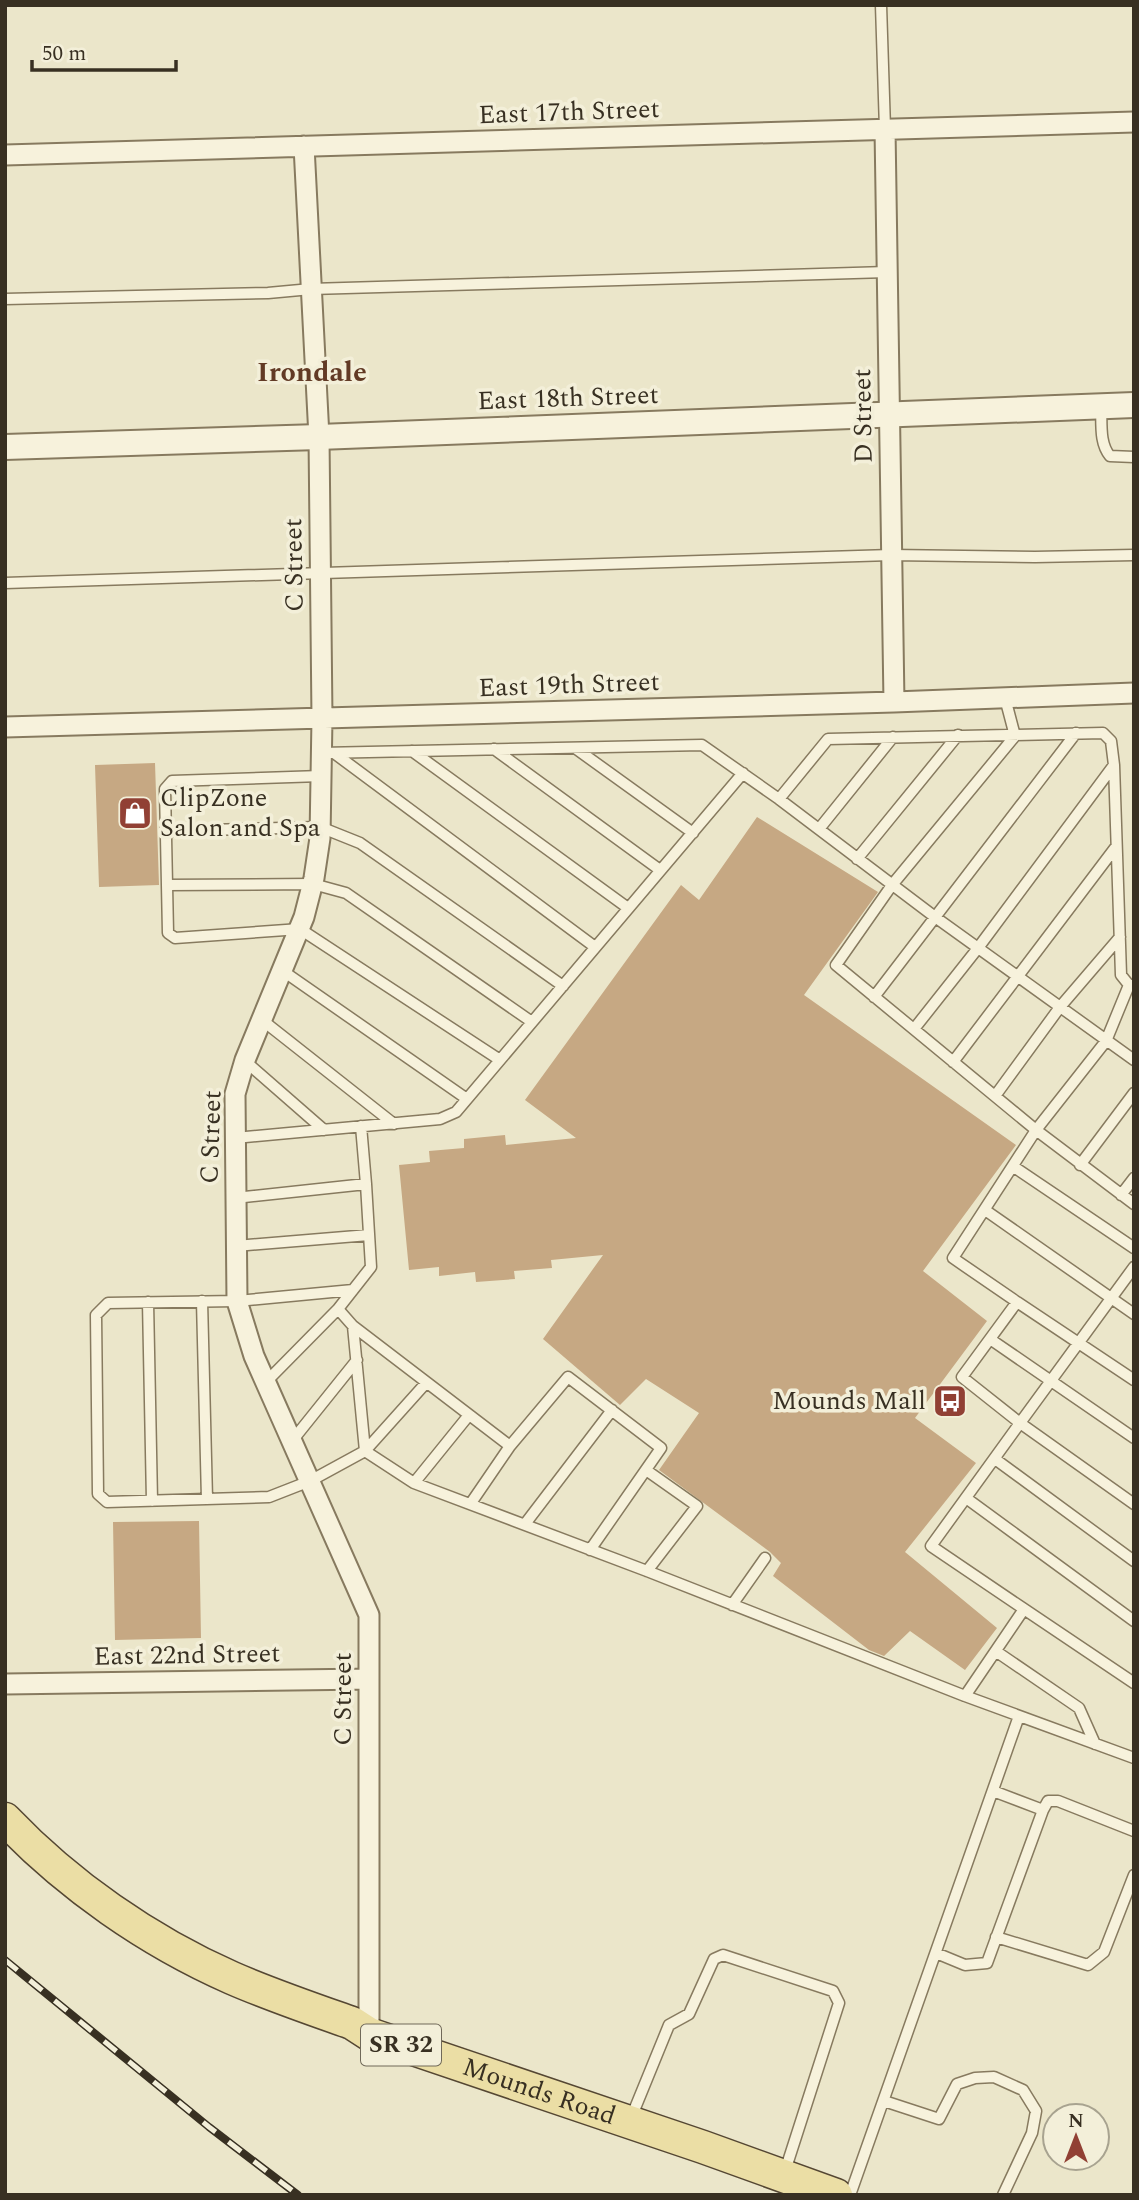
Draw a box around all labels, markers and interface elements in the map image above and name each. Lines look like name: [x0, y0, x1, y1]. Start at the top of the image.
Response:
scale bar: [32, 28, 175, 72]
text: 50 m: [42, 38, 86, 70]
street label: East 17th Street: [478, 89, 660, 135]
district label: Irondale: [257, 351, 367, 394]
street label: D Street: [842, 368, 884, 464]
street label: East 18th Street: [477, 375, 659, 421]
street label: C Street: [273, 518, 315, 612]
street label: East 19th Street: [478, 662, 660, 708]
place label: ClipZone Salon and Spa: [160, 778, 321, 848]
shop icon: ClipZone Salon and Spa: [116, 794, 154, 832]
street label: C Street: [189, 1090, 233, 1184]
place label: Mounds Mall: [772, 1381, 926, 1421]
bus stop icon: Mounds Mall: [931, 1382, 969, 1420]
street label: East 22nd Street: [93, 1633, 281, 1677]
street label: C Street: [323, 1652, 363, 1746]
road number: SR 32: [361, 2024, 441, 2066]
street label: Mounds Road: [457, 2047, 621, 2136]
north arrow: [1041, 2102, 1111, 2172]
text: N: [1068, 2107, 1084, 2136]

